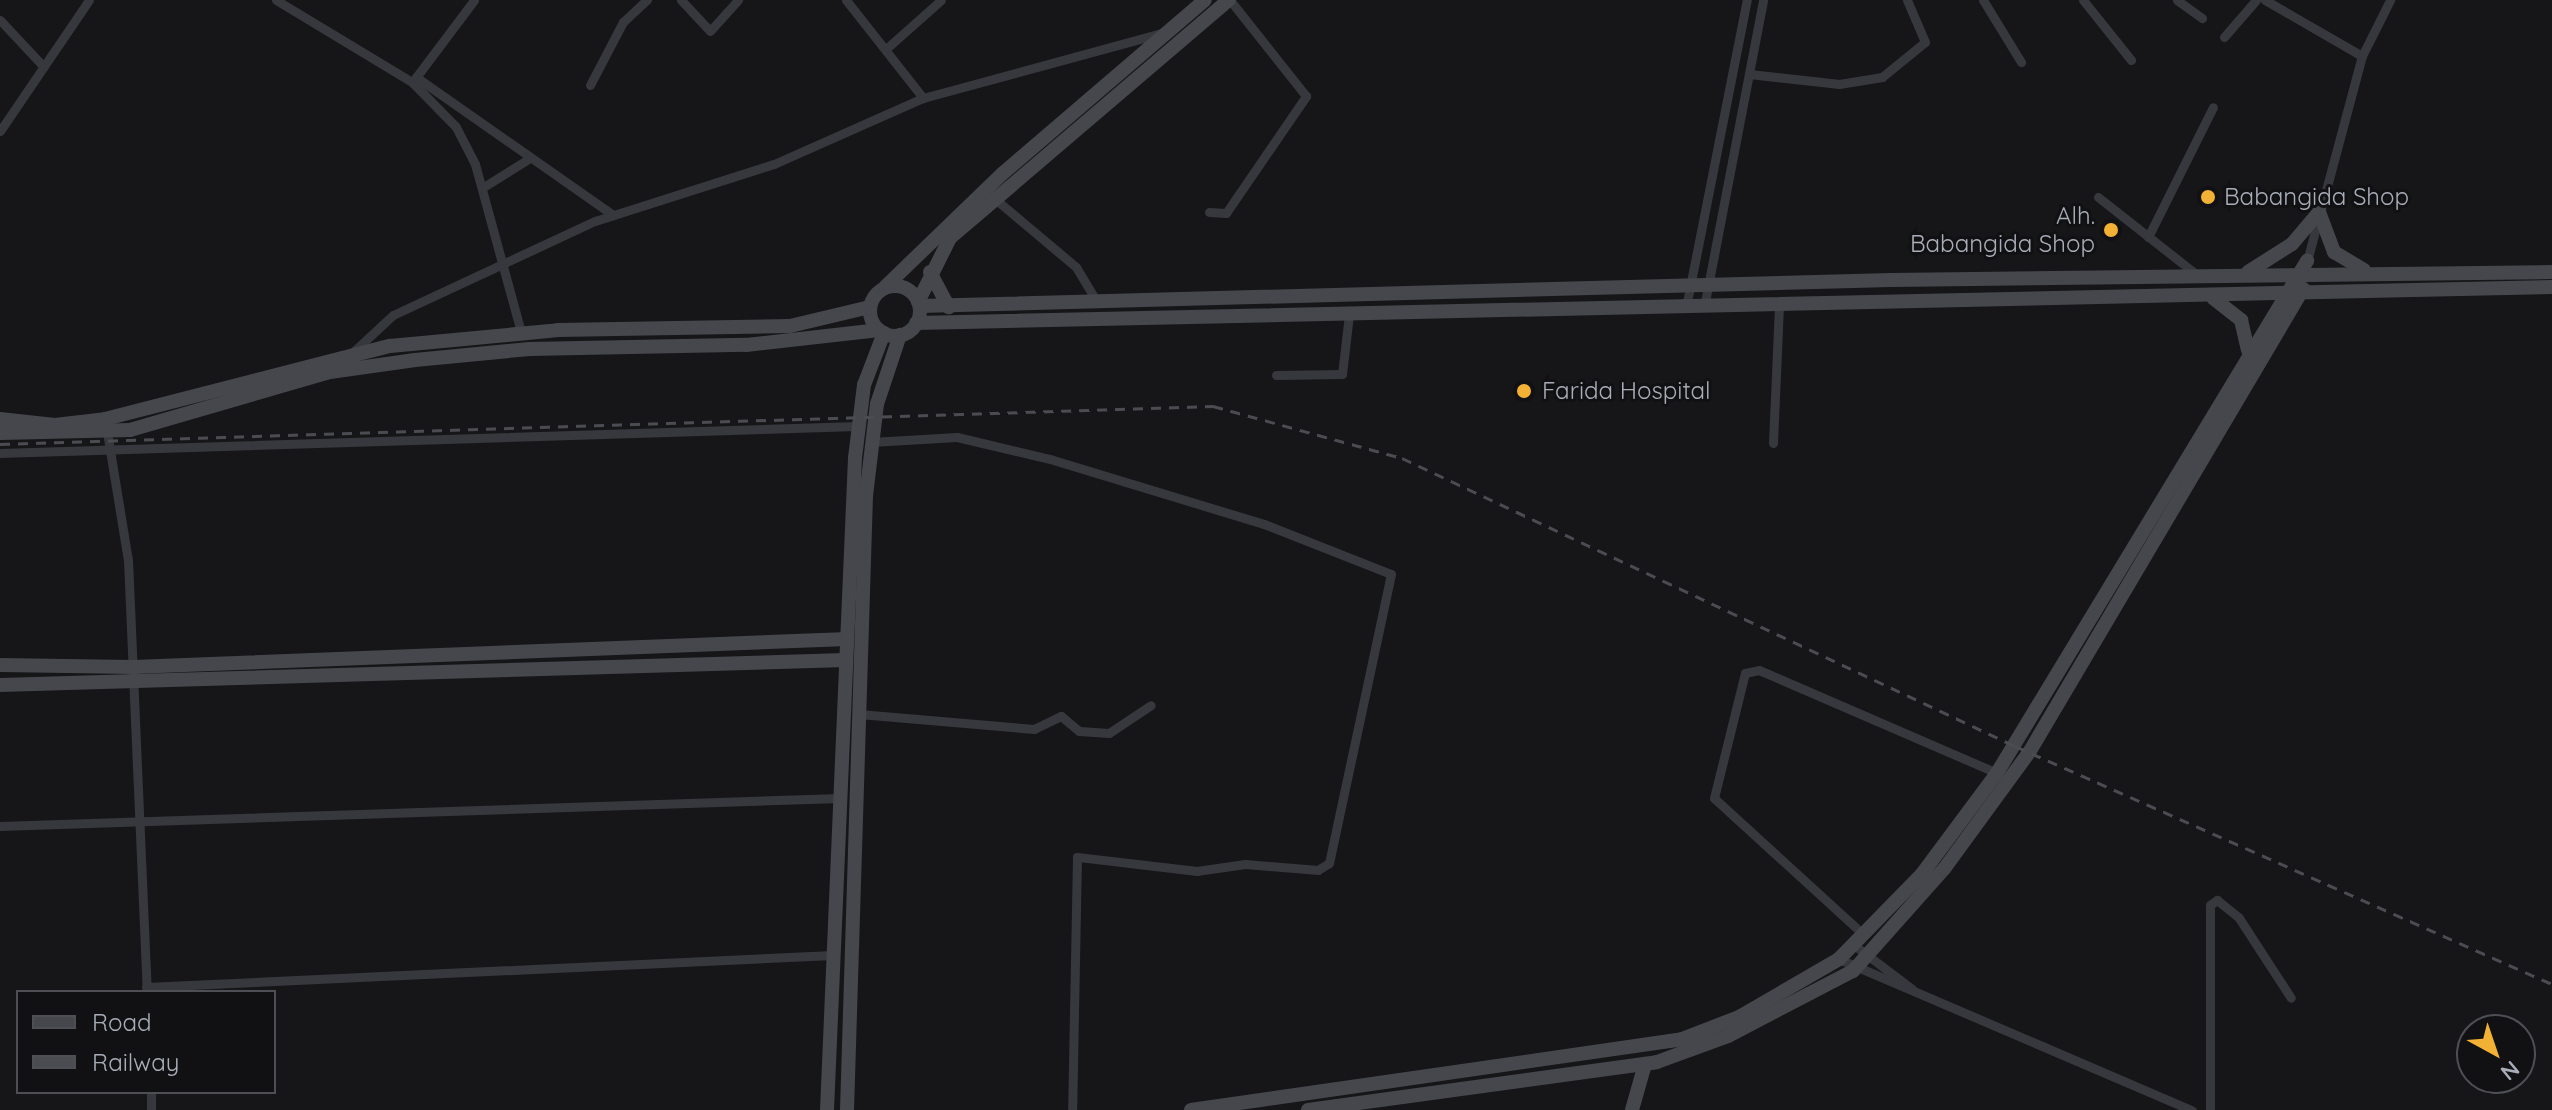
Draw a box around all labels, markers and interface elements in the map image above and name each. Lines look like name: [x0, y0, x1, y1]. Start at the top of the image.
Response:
place label: Babangida Shop: [2224, 183, 2409, 211]
marker: Babangida Shop: [2199, 188, 2217, 206]
place label: Alh. Babangida Shop: [1910, 202, 2095, 258]
marker: Alh. Babangida Shop: [2102, 221, 2120, 239]
place label: Farida Hospital: [1542, 377, 1711, 405]
marker: Farida Hospital: [1513, 380, 1535, 402]
legend: [16, 990, 276, 1094]
text: Road: [92, 1007, 152, 1037]
north arrow: [2456, 1014, 2536, 1094]
text: Railway: [92, 1047, 179, 1077]
text: N: [2495, 1055, 2525, 1087]

